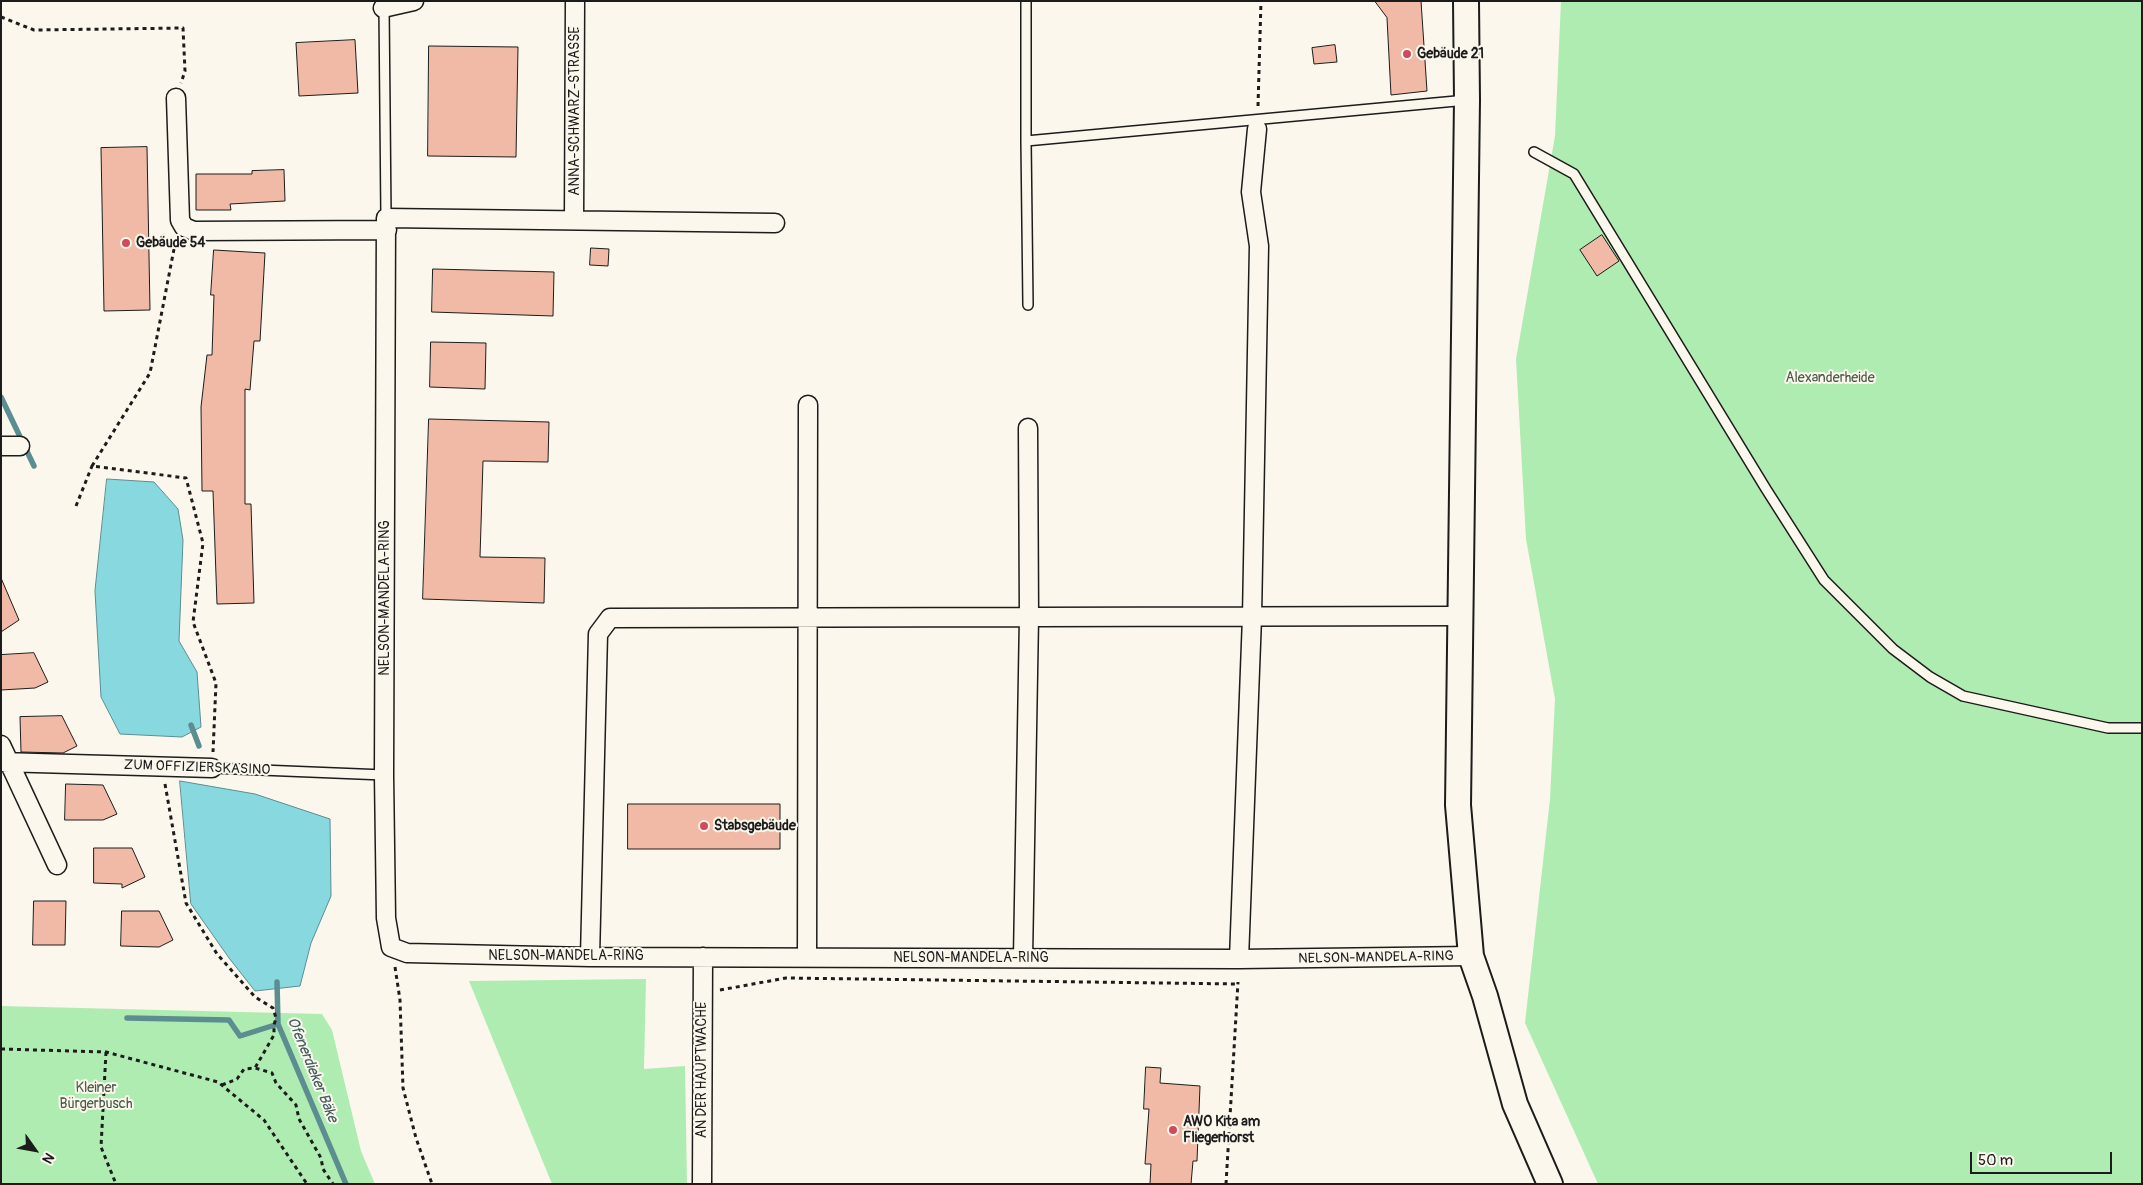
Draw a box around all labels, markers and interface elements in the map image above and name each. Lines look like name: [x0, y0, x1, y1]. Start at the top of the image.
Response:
street label: ANNA-SCHWARZ-STRASSE: [567, 26, 583, 196]
place label: Gebäude 21: [1417, 46, 1484, 62]
marker: Gebäude 21: [1401, 48, 1413, 60]
place label: Gebäude 54: [136, 235, 205, 251]
marker: Gebäude 54: [120, 237, 132, 249]
park label: Alexanderheide: [1785, 370, 1875, 386]
street label: NELSON-MANDELA-RING: [377, 520, 393, 676]
street label: ZUM OFFIZIERSKASINO: [123, 757, 271, 779]
place label: Stabsgebäude: [714, 818, 796, 834]
marker: Stabsgebäude: [698, 820, 710, 832]
street label: NELSON-MANDELA-RING: [488, 948, 644, 964]
street label: NELSON-MANDELA-RING: [1298, 948, 1454, 968]
street label: NELSON-MANDELA-RING: [893, 950, 1049, 966]
street label: AN DER HAUPTWACHE: [694, 1002, 710, 1138]
water label: Ofenerdieker Bäke: [283, 1015, 341, 1125]
park label: Kleiner Bürgerbusch: [60, 1080, 132, 1112]
place label: AWO Kita am Fliegerhorst: [1183, 1114, 1260, 1146]
marker: AWO Kita am Fliegerhorst: [1167, 1124, 1179, 1136]
north arrow: [10, 1125, 60, 1175]
scale bar: [1973, 1142, 2116, 1174]
text: N: [38, 1150, 58, 1167]
text: 50 m: [1978, 1151, 2013, 1170]

